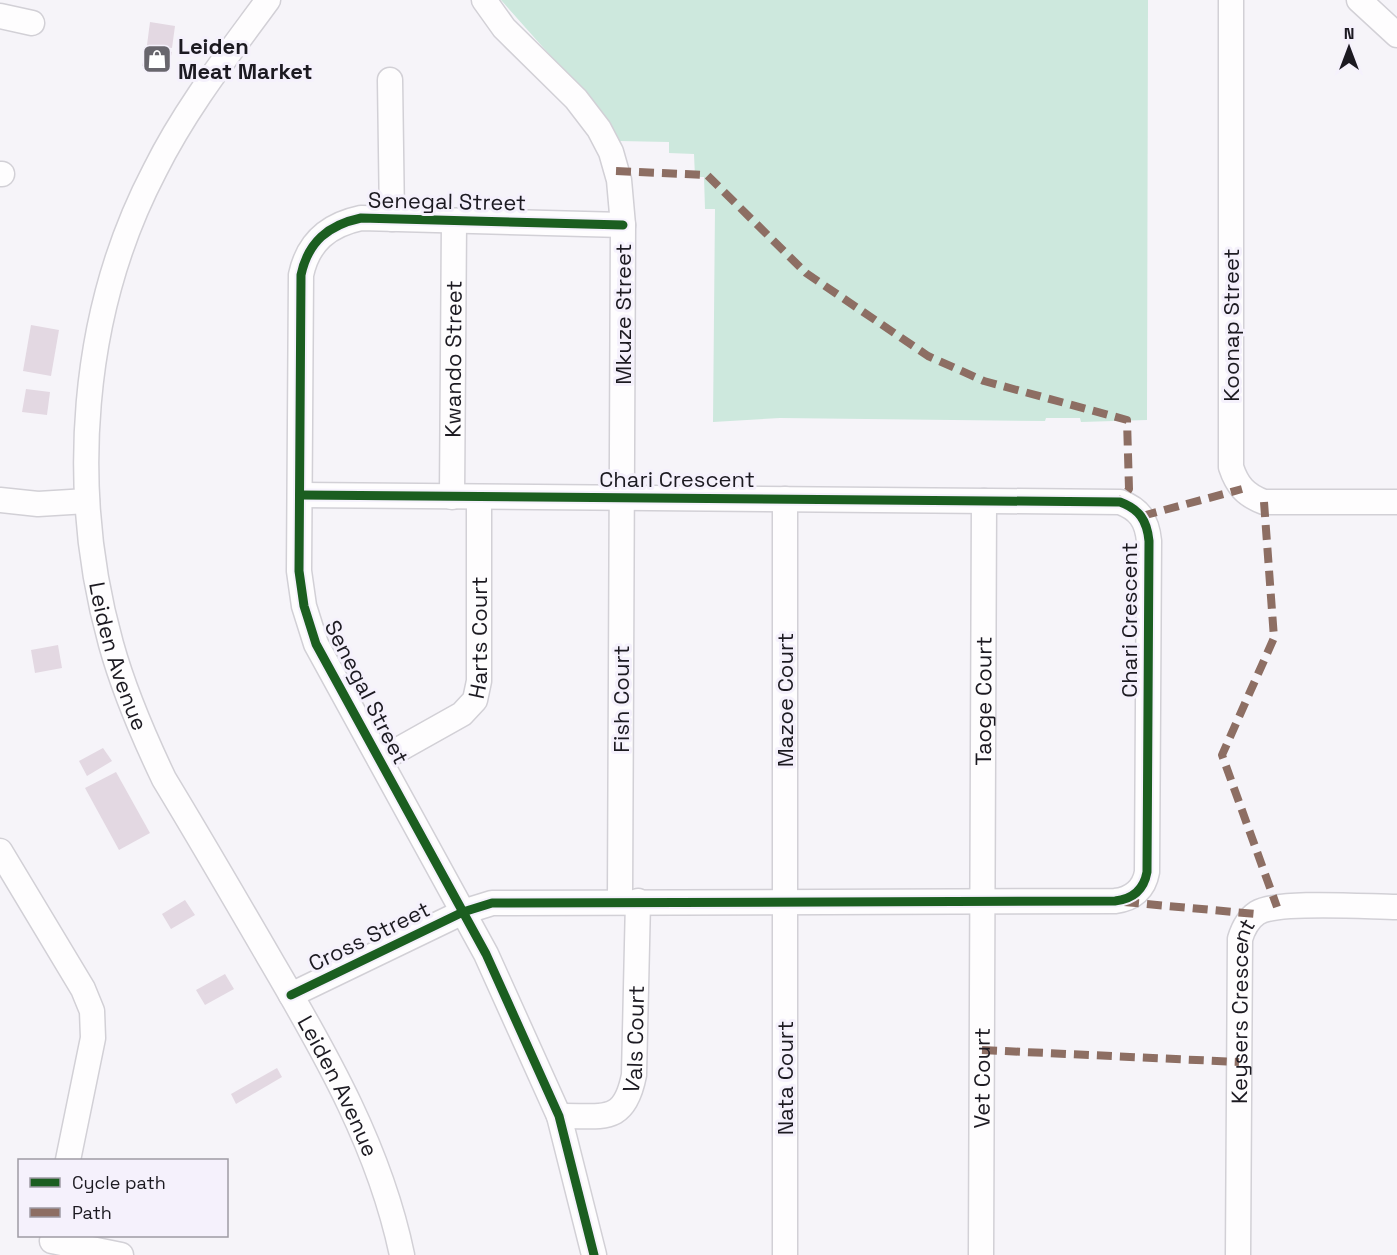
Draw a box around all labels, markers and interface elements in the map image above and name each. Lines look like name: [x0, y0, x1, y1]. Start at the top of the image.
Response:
north arrow: [1319, 18, 1379, 78]
text: N: [1344, 23, 1354, 44]
place label: Leiden Meat Market: [178, 32, 313, 85]
shop icon: Leiden Meat Market: [141, 43, 173, 75]
street label: Senegal Street: [368, 186, 526, 216]
street label: Mkuze Street: [609, 243, 637, 385]
street label: Koonap Street: [1217, 248, 1245, 402]
street label: Kwando Street: [438, 280, 468, 438]
street label: Chari Crescent: [599, 465, 755, 493]
street label: Chari Crescent: [1115, 542, 1143, 698]
street label: Harts Court: [462, 576, 493, 701]
street label: Leiden Avenue: [83, 579, 154, 735]
street label: Senegal Street: [319, 615, 415, 769]
street label: Mazoe Court: [771, 633, 799, 767]
street label: Taoge Court: [969, 636, 997, 766]
street label: Fish Court: [607, 645, 635, 753]
street label: Cross Street: [304, 895, 434, 977]
street label: Keysers Crescent: [1225, 913, 1261, 1104]
street label: Vals Court: [616, 985, 650, 1096]
street label: Leiden Avenue: [292, 1010, 385, 1161]
street label: Nata Court: [771, 1021, 799, 1135]
street label: Vet Court: [968, 1028, 996, 1128]
legend: [18, 1159, 228, 1237]
text: Cycle path: [72, 1171, 166, 1194]
text: Path: [72, 1201, 112, 1224]

